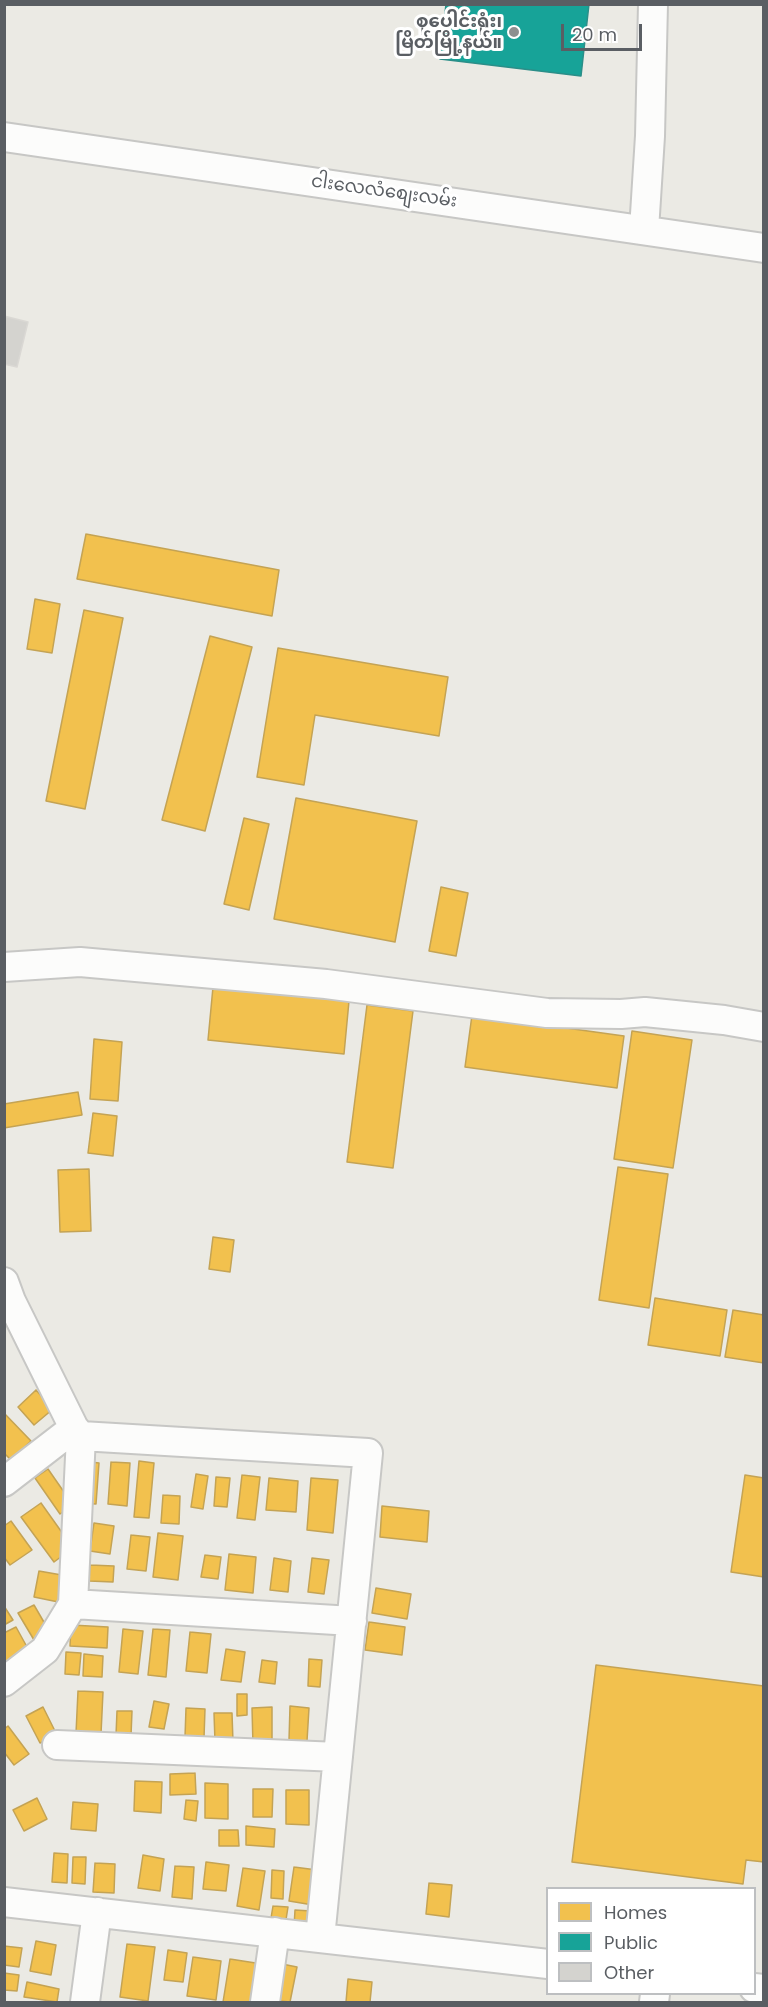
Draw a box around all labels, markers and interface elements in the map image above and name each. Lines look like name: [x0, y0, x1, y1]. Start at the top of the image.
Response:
place label: စုပေါင်းရုံး၊ မြိတ်မြို့နယ်။: [395, 11, 502, 54]
scale bar: [564, 12, 645, 50]
text: 20 m: [572, 22, 617, 47]
marker: စုပေါင်းရုံး၊ မြိတ်မြို့နယ်။: [507, 25, 521, 39]
street label: ငါးလေလံစျေးလမ်း: [310, 171, 458, 213]
legend: [546, 1887, 756, 1995]
text: Homes: [604, 1900, 667, 1925]
text: Public: [604, 1930, 658, 1955]
text: Other: [604, 1960, 654, 1985]

